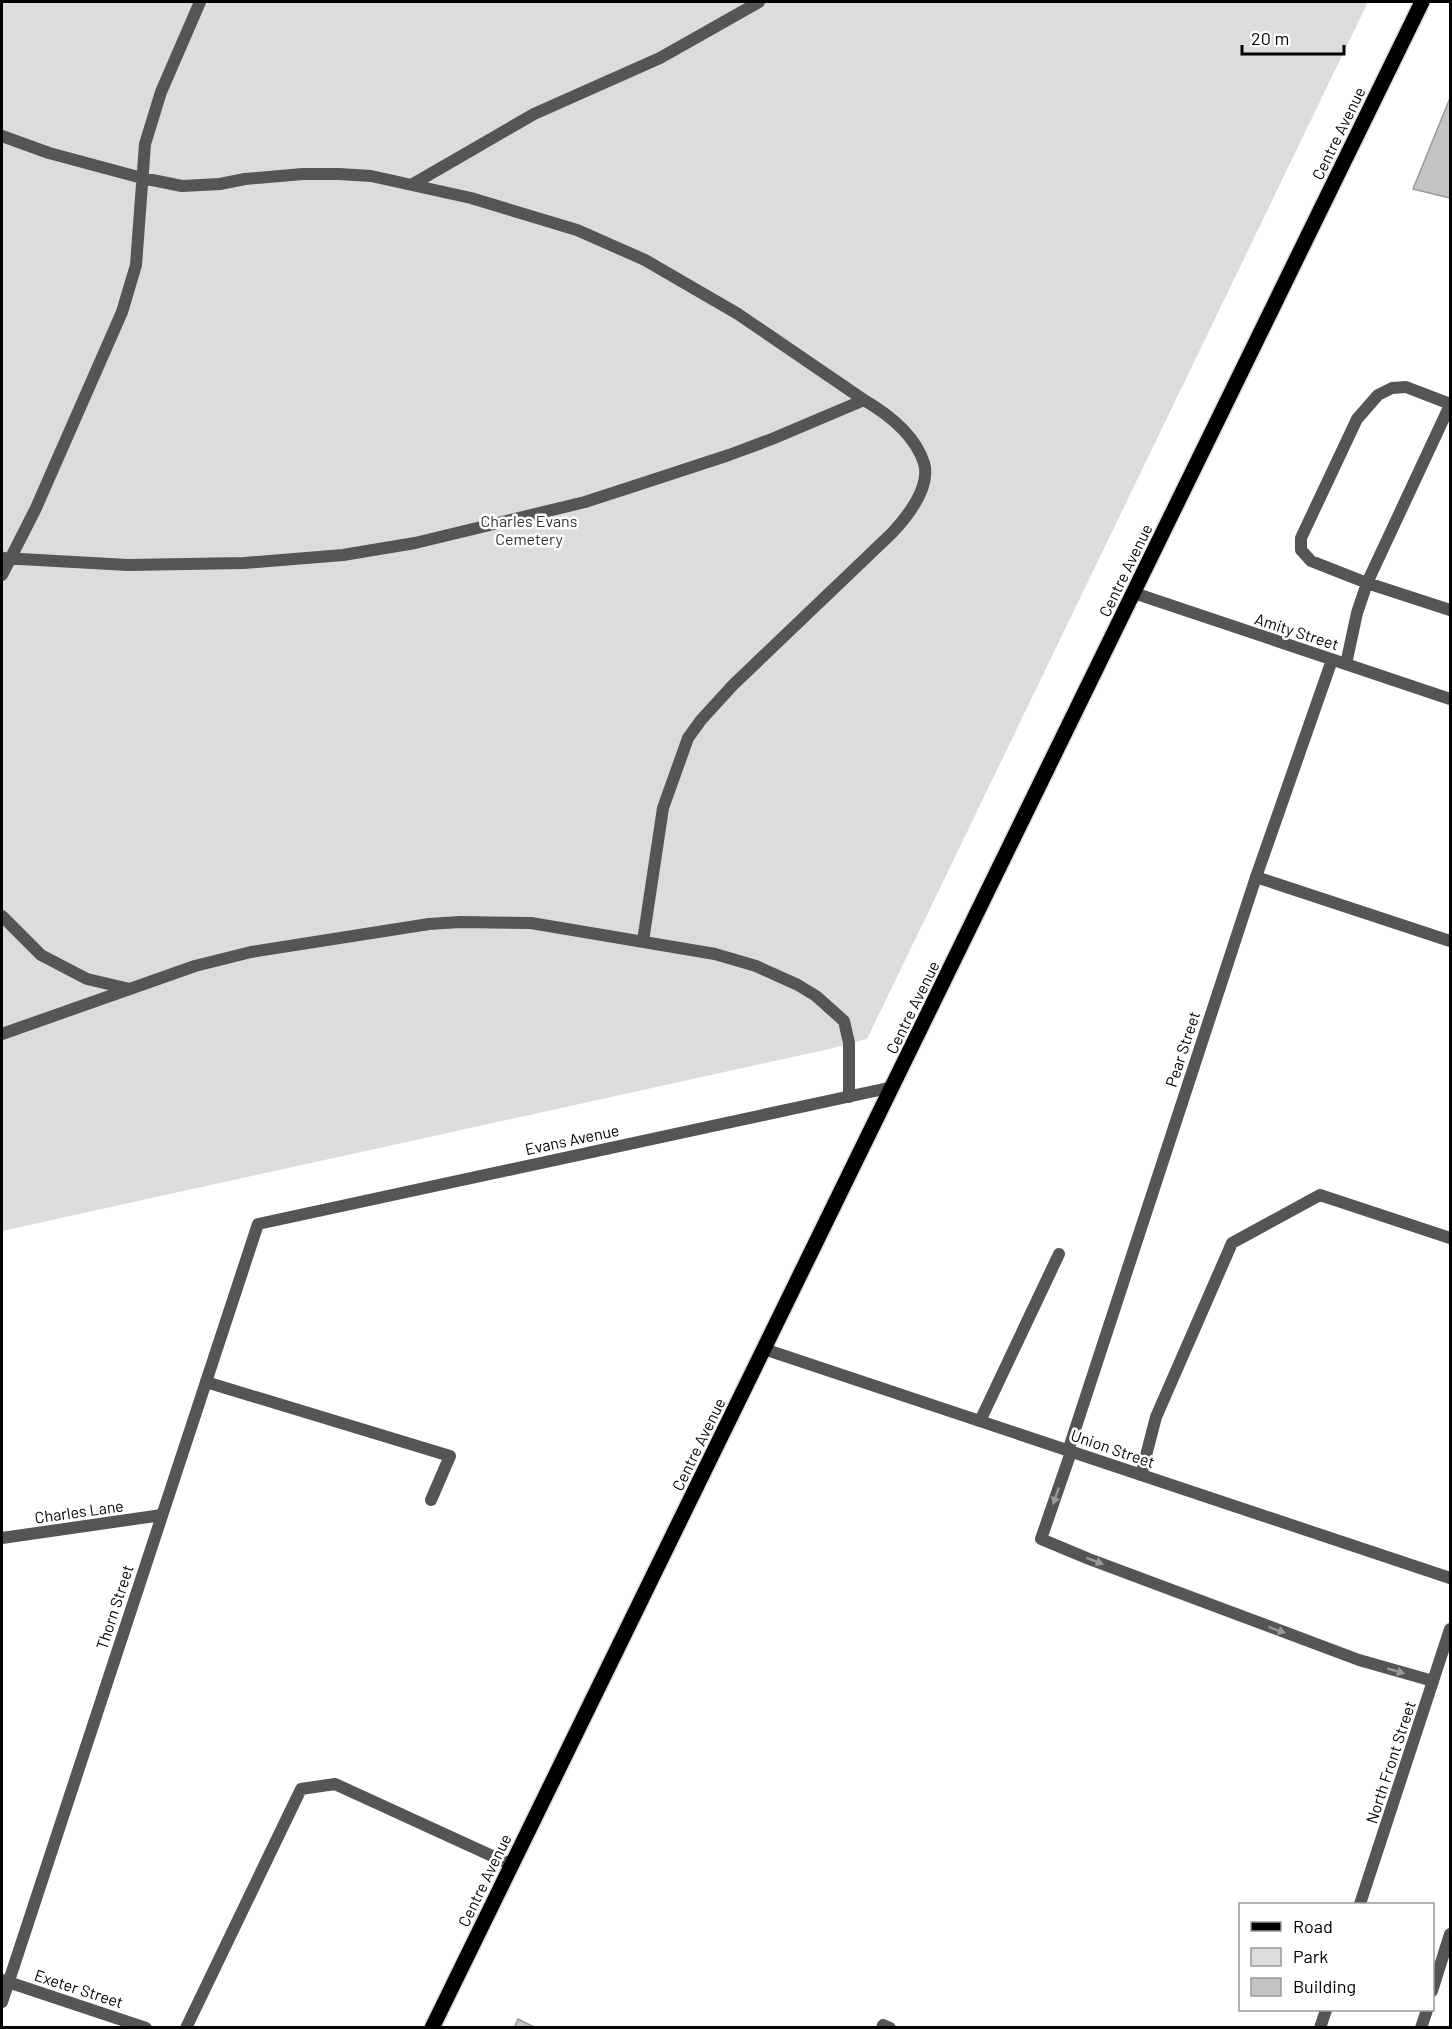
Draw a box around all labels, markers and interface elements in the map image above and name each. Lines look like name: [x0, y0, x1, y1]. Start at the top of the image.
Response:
scale bar: [1242, 18, 1344, 56]
text: 20 m: [1251, 27, 1289, 49]
street label: Centre Avenue: [1307, 83, 1369, 183]
park label: Charles Evans Cemetery: [481, 511, 577, 548]
street label: Centre Avenue: [1094, 520, 1156, 620]
street label: Amity Street: [1253, 609, 1341, 653]
street label: Centre Avenue: [881, 957, 943, 1057]
street label: Pear Street: [1161, 1009, 1203, 1089]
street label: Evans Avenue: [523, 1120, 621, 1158]
street label: Centre Avenue: [667, 1394, 729, 1494]
street label: Union Street: [1069, 1425, 1157, 1471]
one-way arrow: [1050, 1487, 1060, 1505]
street label: Charles Lane: [33, 1495, 125, 1527]
one-way arrow: [1086, 1557, 1104, 1567]
street label: Thorn Street: [91, 1562, 137, 1652]
one-way arrow: [1269, 1625, 1287, 1635]
one-way arrow: [1387, 1667, 1405, 1676]
street label: North Front Street: [1361, 1698, 1419, 1826]
street label: Centre Avenue: [453, 1830, 515, 1930]
legend: [1239, 1903, 1434, 2011]
text: Road: [1293, 1915, 1333, 1937]
text: Park: [1293, 1945, 1328, 1967]
street label: Exeter Street: [32, 1965, 126, 2011]
text: Building: [1293, 1975, 1356, 1997]

